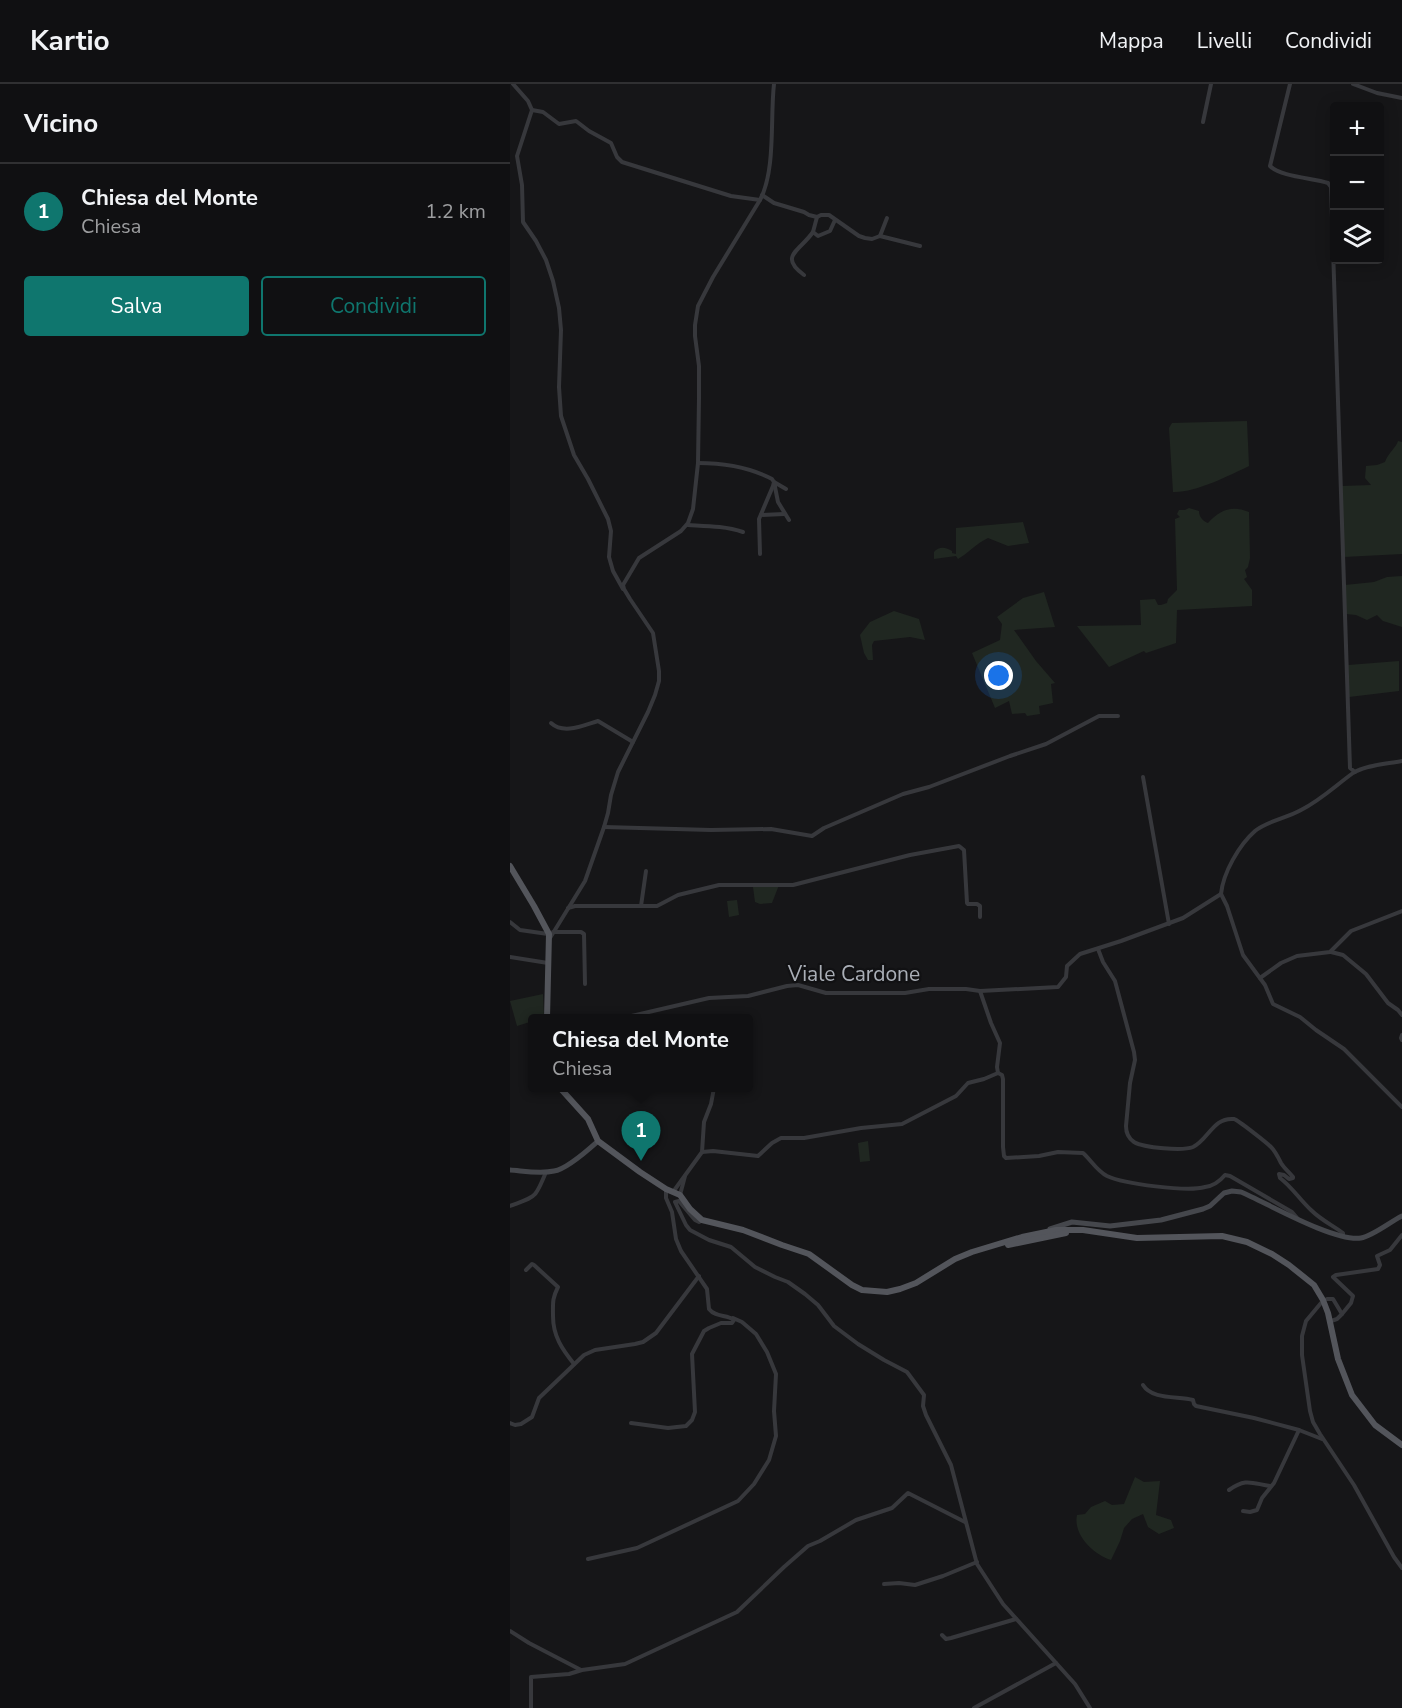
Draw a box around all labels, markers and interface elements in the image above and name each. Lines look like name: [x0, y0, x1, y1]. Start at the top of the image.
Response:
text: Kartio: [30, 22, 110, 60]
text: Mappa: [1099, 27, 1164, 55]
text: Livelli: [1197, 27, 1252, 55]
text: Condividi: [1285, 27, 1372, 55]
map controls: [1330, 102, 1384, 264]
button: +: [1330, 102, 1384, 156]
text: Vicino: [24, 106, 98, 141]
button: −: [1330, 156, 1384, 210]
text: Chiesa del Monte: [81, 183, 258, 213]
text: 1: [38, 198, 50, 225]
text: 1.2 km: [425, 198, 486, 225]
button: layers: [1330, 210, 1384, 264]
text: Chiesa: [81, 213, 141, 240]
button: Salva: [24, 276, 249, 336]
button: Condividi: [261, 276, 486, 336]
your location: [984, 661, 1013, 690]
street label: Viale Cardone: [787, 960, 920, 988]
popup: [528, 1014, 753, 1092]
text: Chiesa del Monte: [552, 1025, 729, 1055]
text: Chiesa: [552, 1055, 612, 1082]
pin: 1: [622, 1112, 660, 1161]

